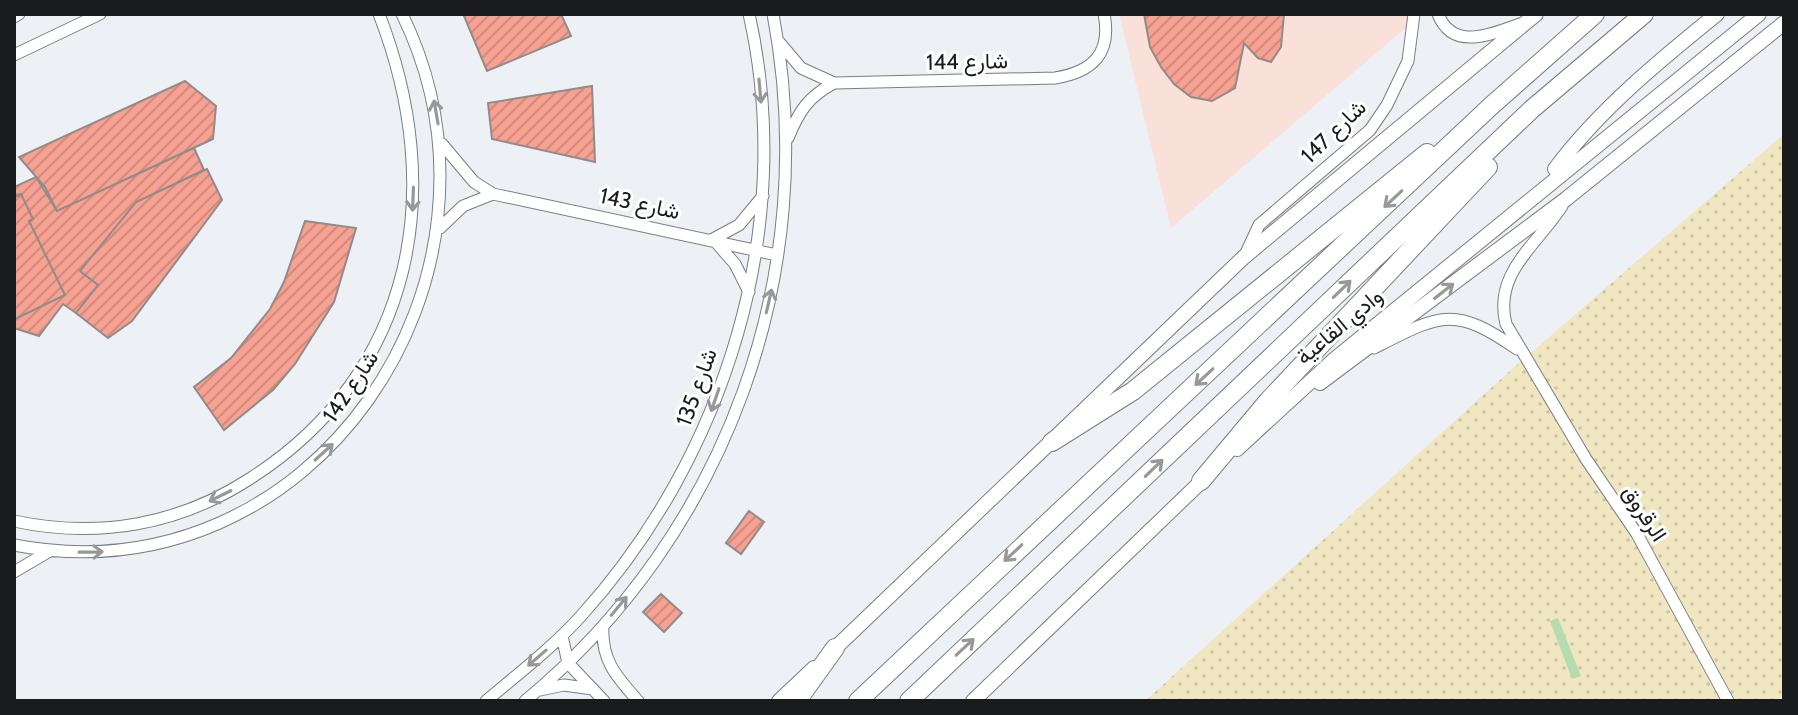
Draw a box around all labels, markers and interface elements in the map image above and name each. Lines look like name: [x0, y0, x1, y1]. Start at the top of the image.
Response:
street label: شارع 144: [926, 47, 1008, 77]
one-way arrow: [753, 77, 768, 104]
street label: شارع 147: [1295, 94, 1372, 170]
one-way arrow: [427, 99, 442, 125]
street label: شارع 143: [597, 182, 682, 226]
one-way arrow: [406, 185, 421, 212]
one-way arrow: [1383, 189, 1403, 208]
one-way arrow: [1332, 281, 1352, 299]
street label: وادي القاعية: [1290, 282, 1391, 374]
one-way arrow: [1433, 282, 1454, 300]
one-way arrow: [762, 288, 777, 314]
street label: شارع 142: [317, 345, 385, 428]
street label: شارع 135: [670, 345, 724, 430]
one-way arrow: [1194, 368, 1214, 387]
one-way arrow: [706, 387, 721, 412]
one-way arrow: [314, 443, 334, 461]
one-way arrow: [1144, 459, 1164, 478]
street label: الرقروق: [1616, 480, 1673, 546]
one-way arrow: [209, 488, 233, 504]
one-way arrow: [77, 544, 104, 560]
one-way arrow: [1003, 544, 1023, 563]
one-way arrow: [610, 597, 628, 617]
one-way arrow: [955, 638, 975, 657]
one-way arrow: [527, 648, 547, 666]

